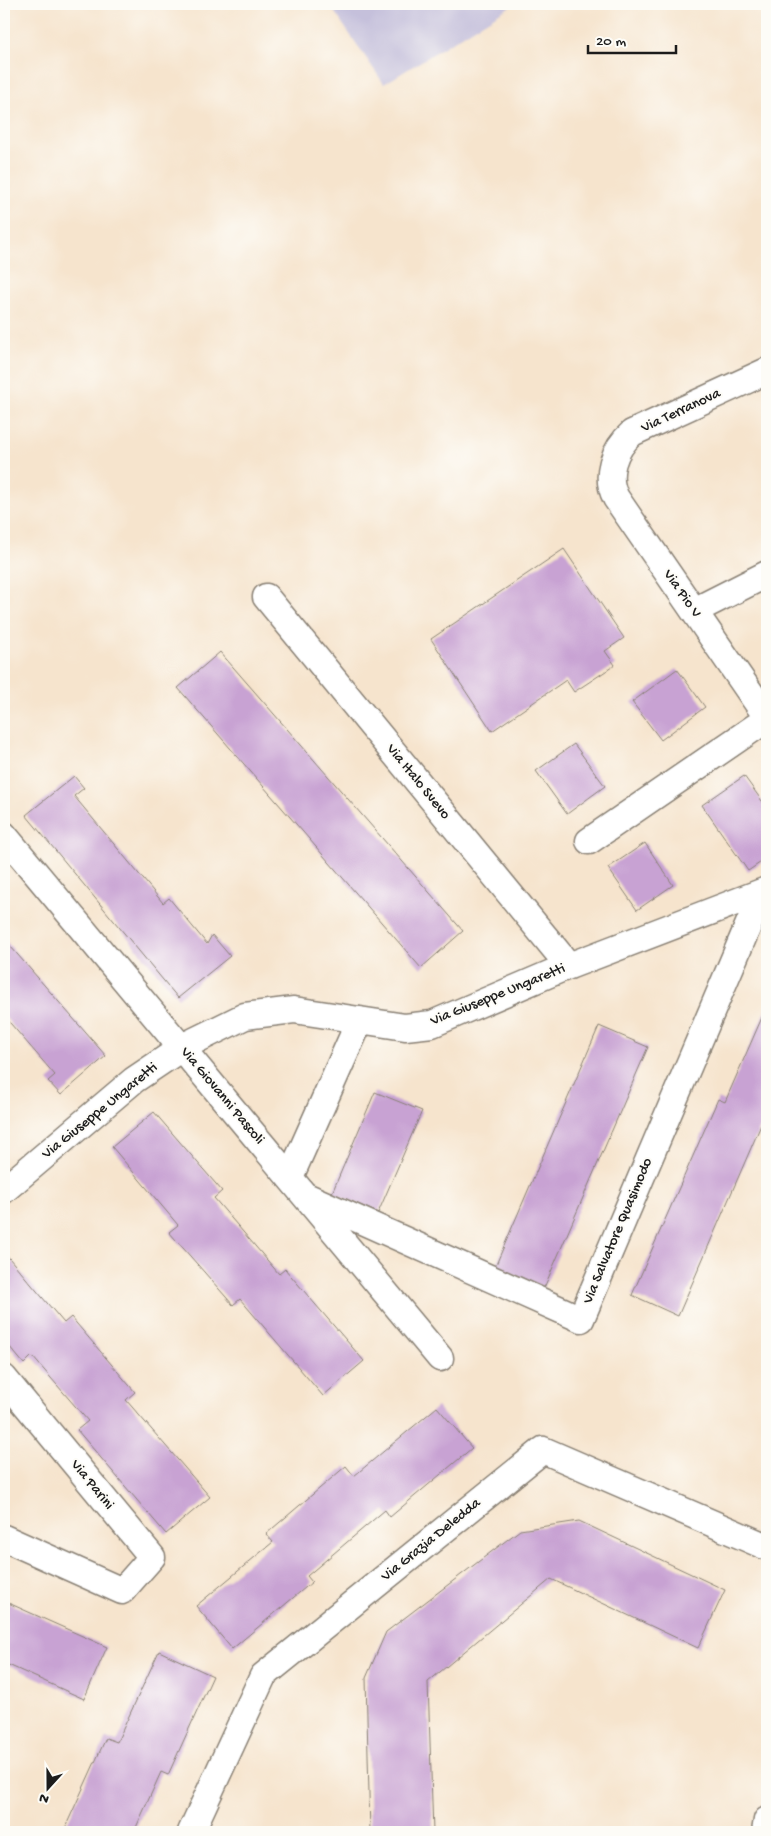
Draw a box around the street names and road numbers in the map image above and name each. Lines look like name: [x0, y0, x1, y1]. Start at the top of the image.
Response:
street label: Via Terranova: [637, 384, 724, 438]
street label: Via Pio V: [658, 566, 705, 622]
street label: Via Italo Svevo: [381, 740, 454, 824]
street label: Via Giuseppe Ungaretti: [427, 960, 568, 1031]
street label: Via Giovanni Pascoli: [175, 1043, 268, 1148]
street label: Via Giuseppe Ungaretti: [38, 1059, 162, 1164]
street label: Via Salvatore Quasimodo: [579, 1155, 657, 1308]
street label: Via Parini: [66, 1456, 118, 1514]
street label: Via Grazia Deledda: [377, 1494, 485, 1586]

